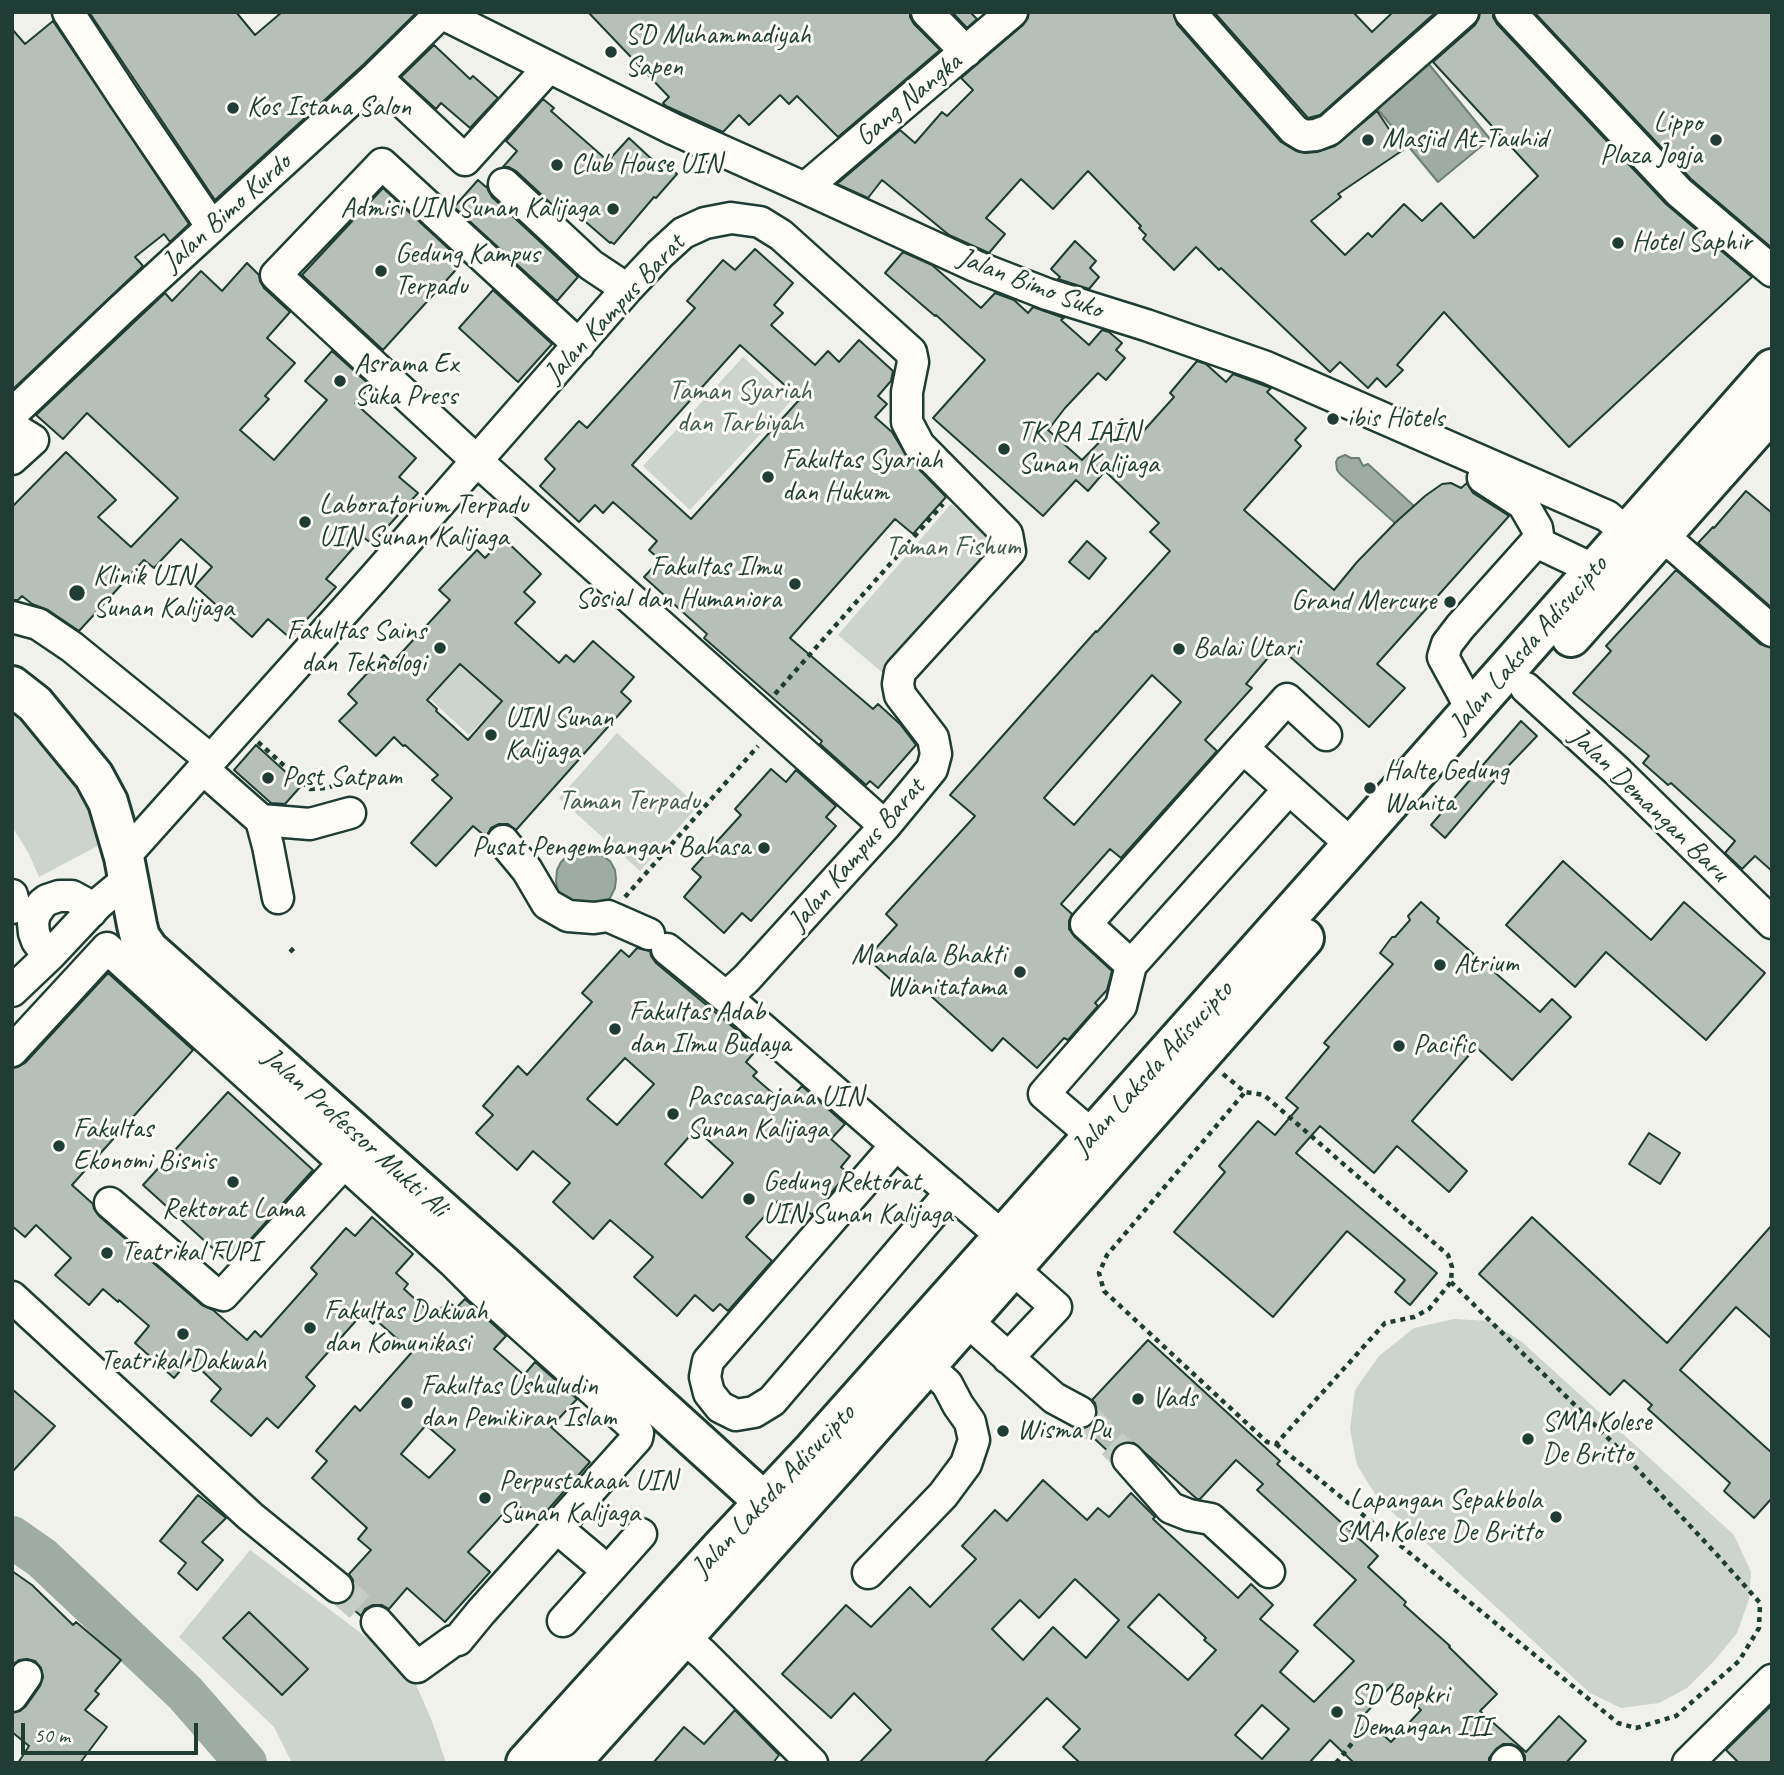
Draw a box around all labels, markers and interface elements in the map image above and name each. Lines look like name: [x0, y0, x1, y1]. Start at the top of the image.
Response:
place label: SD Muhammadiyah Sapen: [625, 19, 811, 85]
marker: SD Muhammadiyah Sapen: [603, 44, 619, 60]
street label: Gang Nangka: [849, 46, 969, 154]
place label: Kos Istana Salon: [247, 91, 411, 125]
marker: Kos Istana Salon: [225, 100, 241, 116]
place label: Lippo Plaza Jogja: [1600, 107, 1702, 173]
place label: Masjid At-Tauhid: [1382, 123, 1547, 157]
marker: Masjid At-Tauhid: [1360, 132, 1376, 148]
marker: Lippo Plaza Jogja: [1708, 132, 1724, 148]
street label: Jalan Bimo Kurdo: [156, 146, 298, 280]
place label: Club House UIN: [571, 148, 722, 182]
marker: Club House UIN: [549, 157, 565, 173]
place label: Admisi UIN Sunan Kalijaga: [340, 192, 599, 226]
marker: Admisi UIN Sunan Kalijaga: [605, 201, 621, 217]
place label: Hotel Saphir: [1632, 226, 1752, 260]
street label: Jalan Kampus Barat: [538, 228, 692, 390]
marker: Hotel Saphir: [1610, 235, 1626, 251]
place label: Gedung Kampus Terpadu: [395, 238, 540, 304]
street label: Jalan Bimo Suko: [953, 241, 1107, 327]
marker: Gedung Kampus Terpadu: [373, 263, 389, 279]
place label: Asrama Ex Suka Press: [354, 348, 458, 414]
marker: Asrama Ex Suka Press: [332, 373, 348, 389]
park label: Taman Syariah dan Tarbiyah: [668, 375, 812, 441]
place label: ibis Hotels: [1347, 402, 1444, 436]
marker: ibis Hotels: [1325, 411, 1341, 427]
place label: TK RA IAIN Sunan Kalijaga: [1018, 416, 1159, 482]
marker: TK RA IAIN Sunan Kalijaga: [996, 441, 1012, 457]
place label: Fakultas Syariah dan Hukum: [782, 444, 943, 510]
marker: Fakultas Syariah dan Hukum: [760, 469, 776, 485]
place label: Laboratorium Terpadu UIN Sunan Kalijaga: [319, 489, 528, 555]
marker: Laboratorium Terpadu UIN Sunan Kalijaga: [297, 514, 313, 530]
park label: Taman Fishum: [885, 531, 1021, 565]
street label: Jalan Laksda Adisucipto: [1443, 549, 1615, 741]
place label: Fakultas Ilmu Sosial dan Humaniora: [575, 551, 781, 617]
place label: Klinik UIN Sunan Kalijaga: [93, 560, 234, 626]
marker: Fakultas Ilmu Sosial dan Humaniora: [787, 576, 803, 592]
marker: Klinik UIN Sunan Kalijaga: [67, 583, 87, 603]
place label: Grand Mercure: [1291, 585, 1436, 619]
marker: Grand Mercure: [1442, 594, 1458, 610]
place label: Fakultas Sains dan Teknologi: [287, 615, 426, 681]
place label: Balai Utari: [1193, 632, 1299, 666]
marker: Fakultas Sains dan Teknologi: [432, 640, 448, 656]
marker: Balai Utari: [1171, 641, 1187, 657]
place label: UIN Sunan Kalijaga: [505, 702, 613, 768]
street label: Jalan Demangan Baru: [1562, 720, 1736, 890]
marker: UIN Sunan Kalijaga: [483, 727, 499, 743]
place label: Halte Gedung Wanita: [1384, 755, 1509, 821]
place label: Post Satpam: [282, 761, 402, 795]
marker: Post Satpam: [260, 770, 276, 786]
street label: Jalan Kampus Barat: [782, 772, 932, 938]
marker: Halte Gedung Wanita: [1362, 780, 1378, 796]
park label: Taman Terpadu: [558, 785, 700, 819]
place label: Pusat Pengembangan Bahasa: [472, 831, 750, 865]
marker: Pusat Pengembangan Bahasa: [756, 840, 772, 856]
place label: Mandala Bhakti Wanitatama: [851, 939, 1006, 1005]
place label: Atrium: [1454, 948, 1519, 982]
marker: Atrium: [1432, 957, 1448, 973]
marker: Mandala Bhakti Wanitatama: [1012, 964, 1028, 980]
street label: Jalan Laksda Adisucipto: [1065, 974, 1241, 1164]
place label: Fakultas Adab dan Ilmu Budaya: [629, 996, 791, 1062]
marker: Fakultas Adab dan Ilmu Budaya: [607, 1021, 623, 1037]
place label: Pacific: [1413, 1029, 1475, 1063]
marker: Pacific: [1391, 1038, 1407, 1054]
street label: Jalan Professor Mukti Ali: [255, 1041, 455, 1225]
place label: Pascasarjana UIN Sunan Kalijaga: [687, 1081, 863, 1147]
marker: Pascasarjana UIN Sunan Kalijaga: [665, 1106, 681, 1122]
place label: Fakultas Ekonomi Bisnis: [73, 1113, 215, 1179]
marker: Fakultas Ekonomi Bisnis: [51, 1138, 67, 1154]
place label: Gedung Rektorat UIN Sunan Kalijaga: [763, 1166, 953, 1232]
marker: Rektorat Lama: [225, 1174, 241, 1190]
marker: Gedung Rektorat UIN Sunan Kalijaga: [741, 1191, 757, 1207]
place label: Rektorat Lama: [162, 1193, 304, 1227]
place label: Teatrikal FUPI: [121, 1236, 260, 1270]
marker: Teatrikal FUPI: [99, 1245, 115, 1261]
place label: Fakultas Dakwah dan Komunikasi: [324, 1295, 488, 1361]
marker: Fakultas Dakwah dan Komunikasi: [302, 1320, 318, 1336]
marker: Teatrikal Dakwah: [175, 1326, 191, 1342]
place label: Teatrikal Dakwah: [100, 1345, 266, 1379]
place label: Fakultas Ushuludin dan Pemikiran Islam: [421, 1370, 616, 1436]
place label: Vads: [1152, 1382, 1197, 1416]
marker: Vads: [1130, 1391, 1146, 1407]
marker: Fakultas Ushuludin dan Pemikiran Islam: [399, 1395, 415, 1411]
street label: Jalan Laksda Adisucipto: [685, 1397, 863, 1585]
place label: SMA Kolese De Britto: [1542, 1406, 1651, 1472]
place label: Wisma Pu: [1017, 1414, 1110, 1448]
marker: Wisma Pu: [995, 1423, 1011, 1439]
marker: SMA Kolese De Britto: [1520, 1431, 1536, 1447]
place label: Perpustakaan UIN Sunan Kalijaga: [499, 1465, 677, 1531]
place label: Lapangan Sepakbola SMA Kolese De Britto: [1335, 1484, 1542, 1550]
marker: Perpustakaan UIN Sunan Kalijaga: [477, 1490, 493, 1506]
marker: Lapangan Sepakbola SMA Kolese De Britto: [1548, 1509, 1564, 1525]
place label: SD Bopkri Demangan III: [1351, 1679, 1491, 1745]
marker: SD Bopkri Demangan III: [1329, 1704, 1345, 1720]
scale bar: [24, 1708, 201, 1752]
text: 50 m: [34, 1722, 70, 1748]

